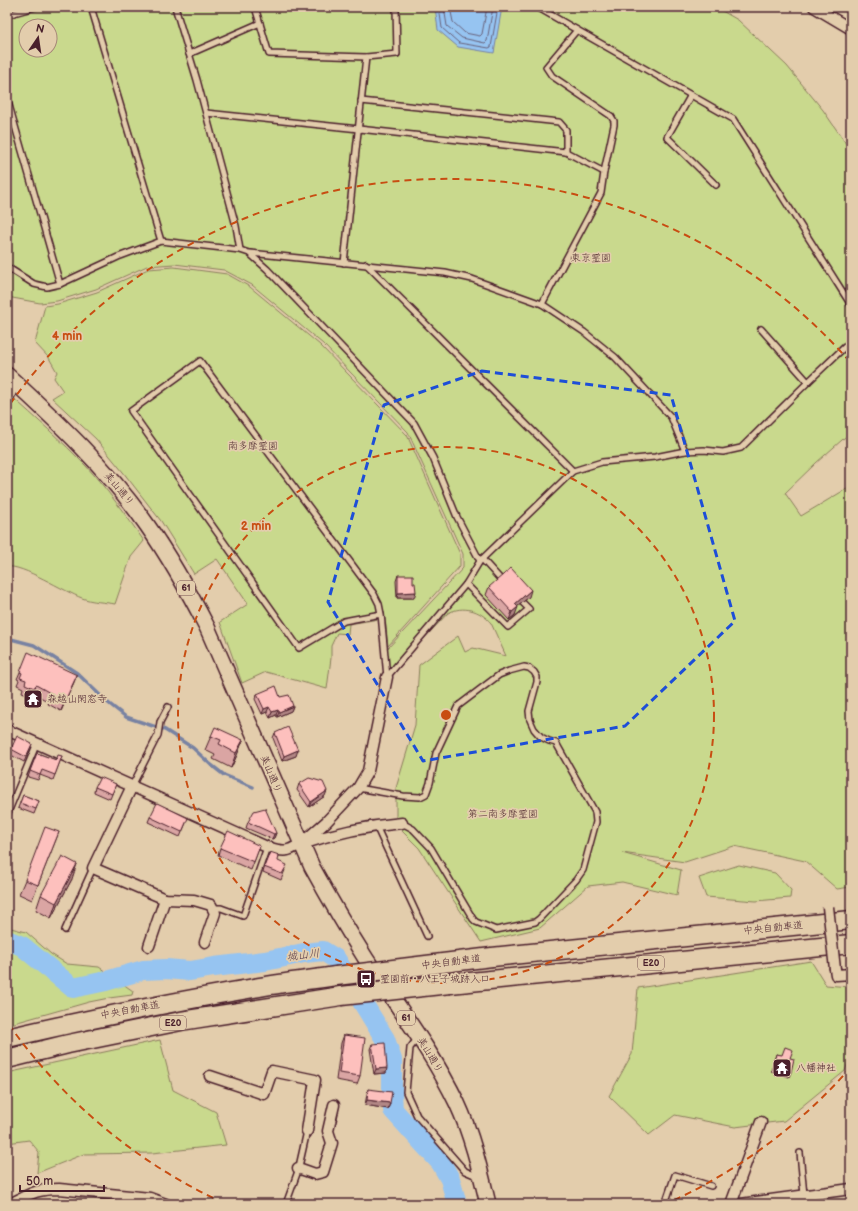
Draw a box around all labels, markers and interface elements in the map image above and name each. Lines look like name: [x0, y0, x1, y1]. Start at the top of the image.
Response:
north arrow: [18, 18, 58, 58]
text: N: [35, 21, 46, 36]
park label: 東京霊園: [571, 252, 611, 264]
text: 4 min: [52, 329, 82, 344]
park label: 南多摩霊園: [228, 440, 278, 452]
street label: 美山通り: [102, 470, 136, 508]
text: 2 min: [241, 519, 271, 534]
road number: 61: [177, 581, 195, 595]
temple icon: 森越山閑窓寺: [22, 688, 44, 710]
place label: 森越山閑窓寺: [47, 693, 107, 705]
centre of rings: [439, 708, 453, 722]
street label: 美山通り: [258, 753, 284, 795]
park label: 第二南多摩霊園: [468, 808, 538, 820]
street label: 中央自動車道: [743, 919, 803, 937]
water label: 城山川: [286, 947, 320, 963]
street label: 中央自動車道: [420, 952, 482, 972]
road number: E20: [638, 956, 664, 970]
bus stop icon: 霊園前・八王子城跡入口: [355, 968, 377, 990]
place label: 霊園前・八王子城跡入口: [380, 973, 490, 985]
street label: 中央自動車道: [99, 998, 161, 1022]
road number: 61: [397, 1011, 415, 1025]
road number: E20: [160, 1016, 186, 1030]
street label: 美山通り: [415, 1035, 445, 1075]
temple icon: 八幡神社: [771, 1057, 793, 1079]
place label: 八幡神社: [796, 1062, 836, 1074]
scale bar: [20, 1167, 104, 1193]
text: 50 m: [26, 1174, 53, 1189]

